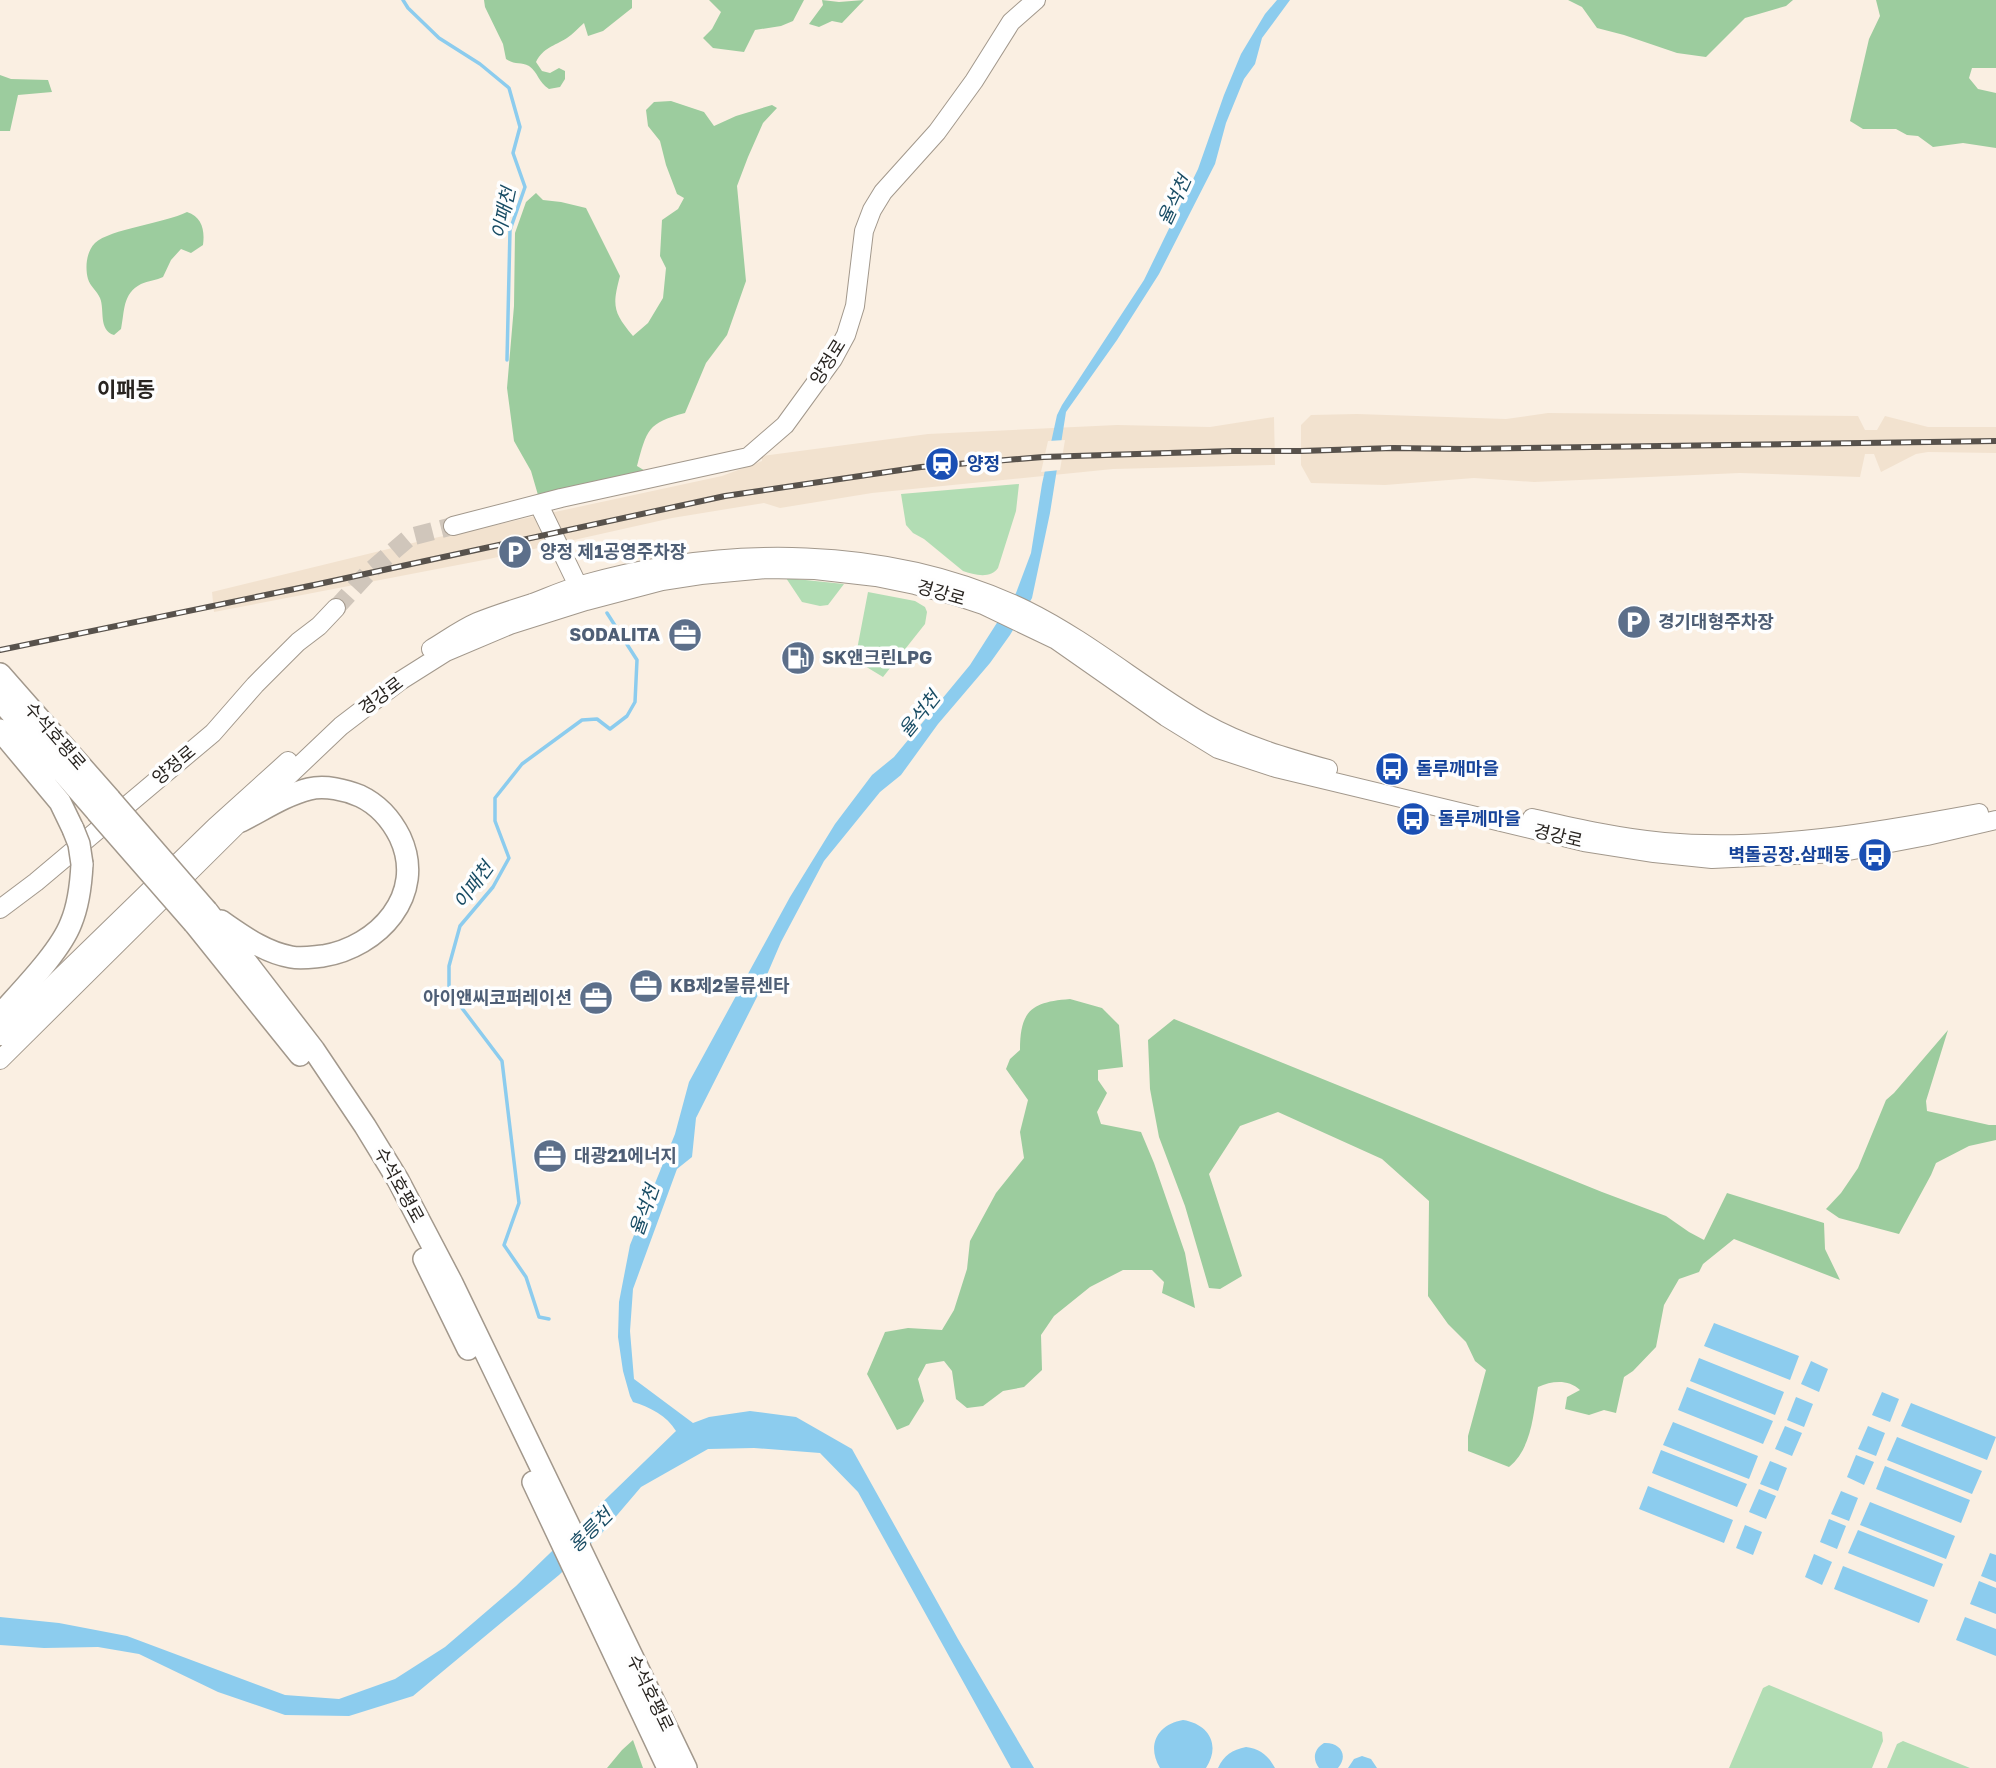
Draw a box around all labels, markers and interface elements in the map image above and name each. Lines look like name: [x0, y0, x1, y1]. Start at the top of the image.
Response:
water label: 율석천: [1152, 170, 1196, 228]
water label: 이패천: [486, 183, 520, 241]
street label: 양정로: [805, 335, 850, 388]
district label: 이패동: [97, 376, 155, 402]
station icon: 양정: [923, 445, 961, 483]
place label: 양정: [967, 452, 1000, 474]
parking icon: 양정 제1공영주차장: [496, 533, 534, 571]
place label: 양정 제1공영주차장: [540, 540, 687, 562]
street label: 경강로: [914, 575, 968, 609]
parking icon: 경기대형주차장: [1615, 603, 1653, 641]
place label: 경기대형주차장: [1658, 610, 1774, 632]
office icon: SODALITA: [666, 616, 704, 654]
place label: SODALITA: [569, 623, 660, 645]
fuel station icon: SK앤크린LPG: [779, 639, 817, 677]
place label: SK앤크린LPG: [822, 646, 932, 668]
street label: 경강로: [354, 671, 407, 719]
water label: 율석천: [893, 685, 945, 741]
street label: 수석호평로: [20, 697, 91, 774]
street label: 양정로: [147, 740, 199, 789]
bus stop icon: 돌루깨마을: [1373, 750, 1411, 788]
place label: 돌루깨마을: [1416, 757, 1499, 779]
bus stop icon: 돌루께마을: [1394, 800, 1432, 838]
place label: 돌루께마을: [1438, 807, 1521, 829]
street label: 경강로: [1532, 819, 1585, 851]
bus stop icon: 벽돌공장.삼패동: [1856, 836, 1894, 874]
place label: 벽돌공장.삼패동: [1728, 843, 1850, 865]
water label: 이패천: [448, 856, 498, 913]
office icon: KB제2물류센타: [627, 967, 665, 1005]
place label: KB제2물류센타: [670, 974, 790, 996]
office icon: 아이앤씨코퍼레이션: [577, 979, 615, 1017]
place label: 아이앤씨코퍼레이션: [423, 986, 572, 1008]
office icon: 대광21에너지: [531, 1137, 569, 1175]
street label: 수석호평로: [370, 1143, 430, 1226]
place label: 대광21에너지: [574, 1144, 677, 1166]
water label: 율석천: [624, 1180, 663, 1238]
water label: 홍릉천: [563, 1502, 617, 1556]
street label: 수석호평로: [623, 1651, 679, 1735]

